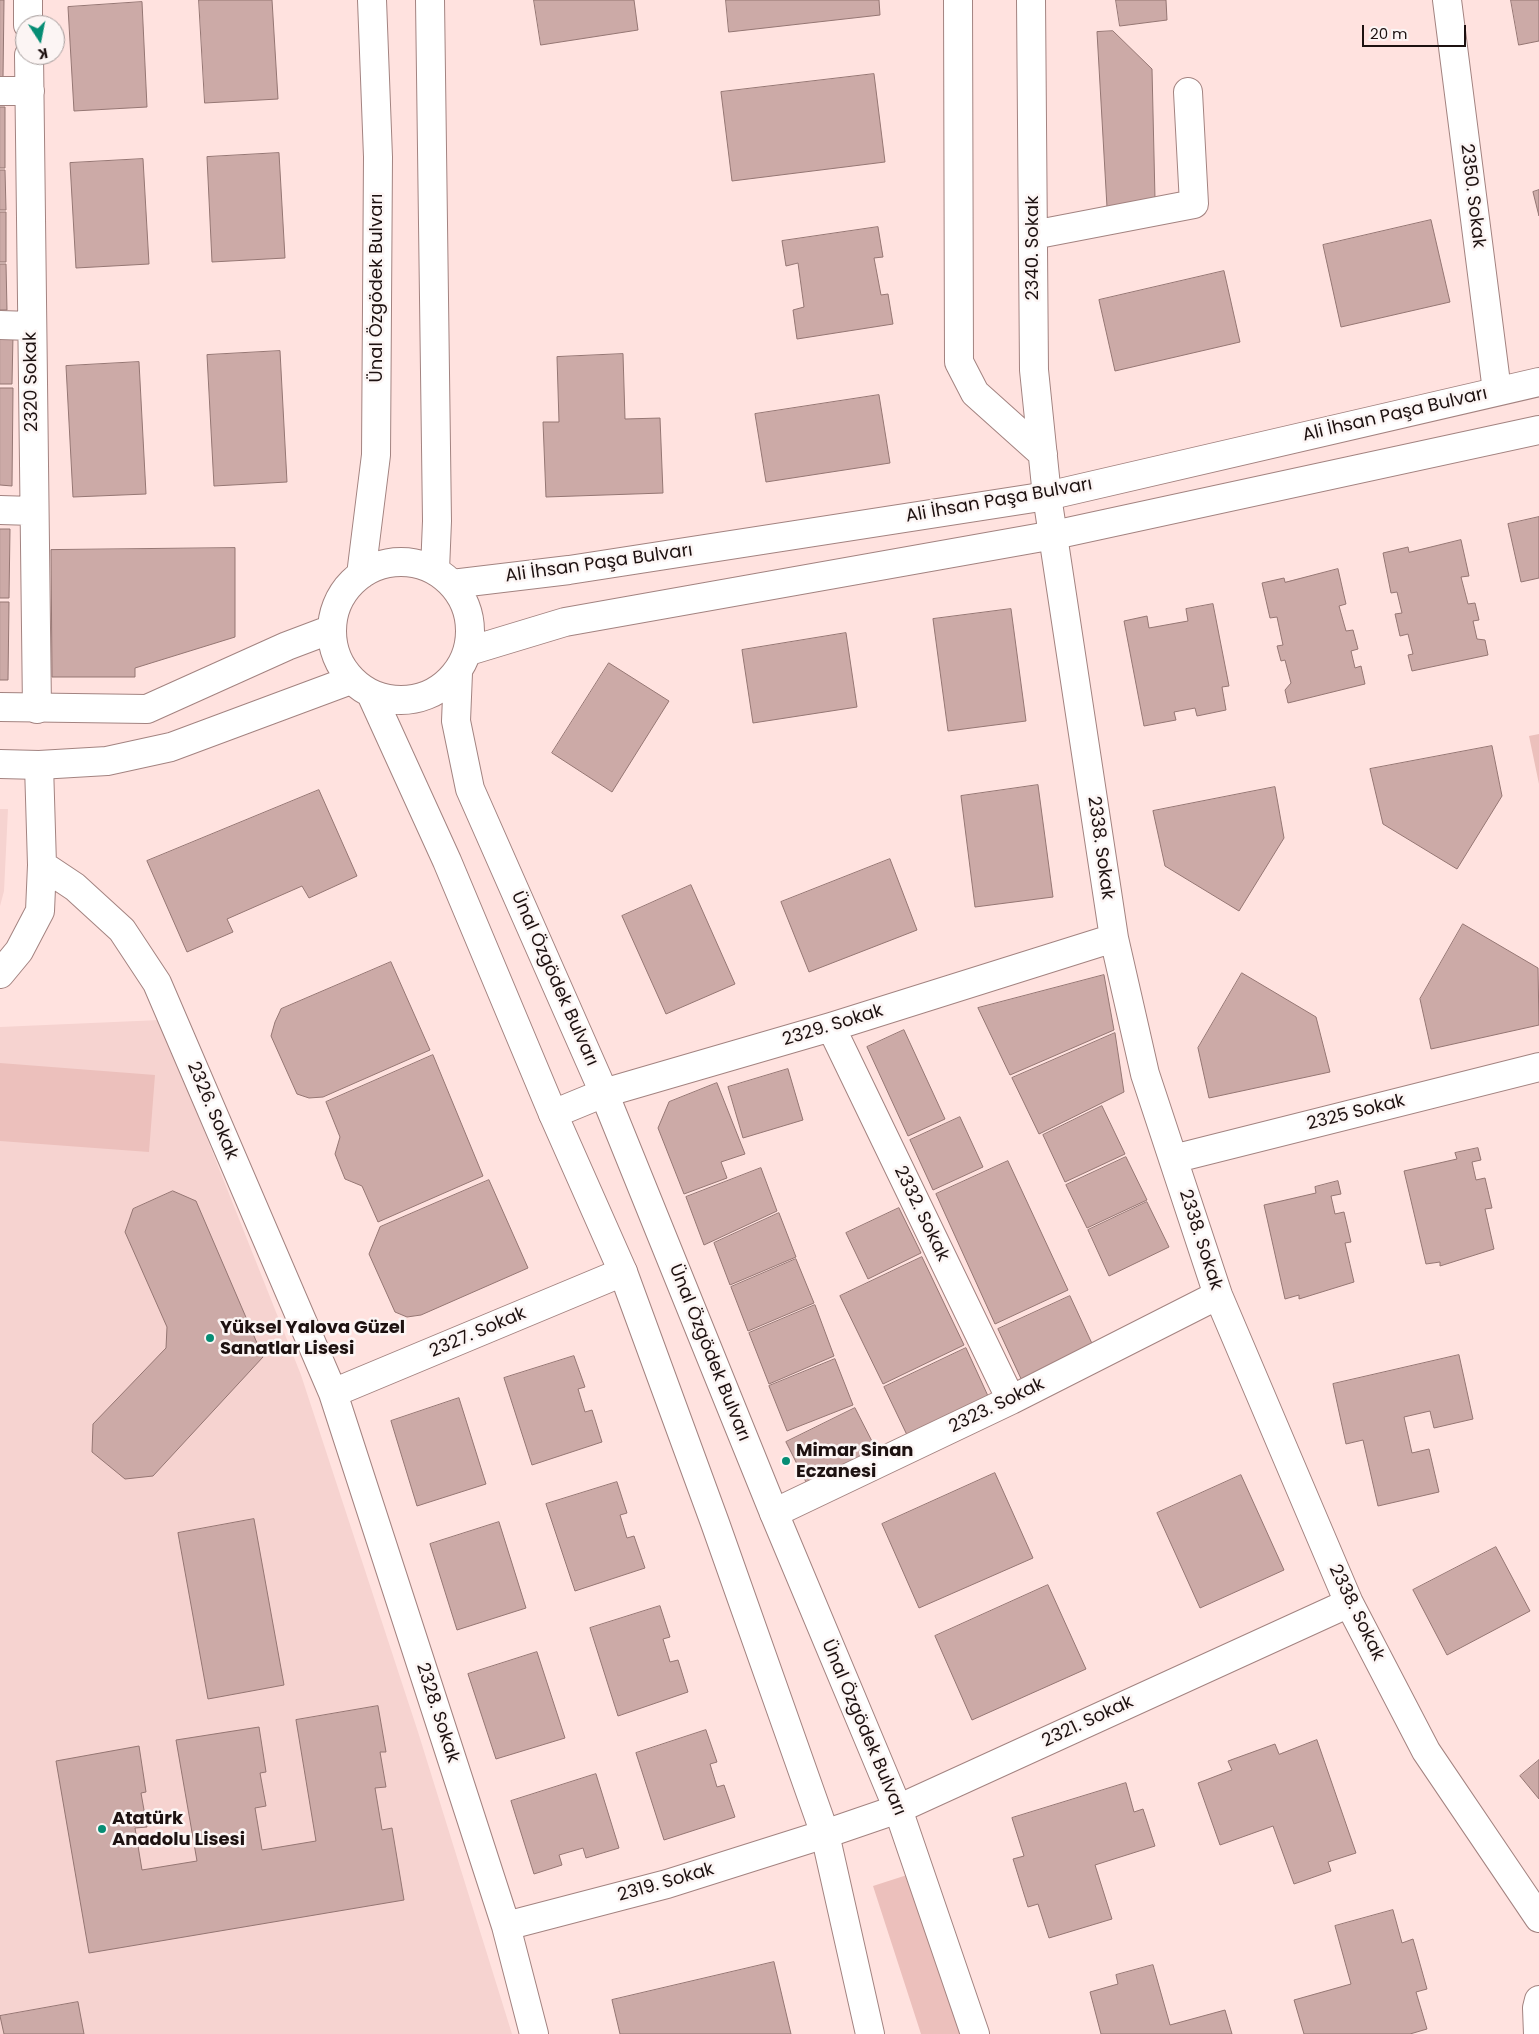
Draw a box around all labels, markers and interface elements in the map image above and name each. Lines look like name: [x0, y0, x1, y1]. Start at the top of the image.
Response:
north arrow: [15, 15, 65, 65]
scale bar: [1364, 15, 1468, 47]
text: 20 m: [1370, 23, 1408, 44]
text: K: [36, 43, 49, 64]
street label: 2350. Sokak: [1455, 143, 1489, 249]
street label: Ünal Özgödek Bulvarı: [366, 194, 388, 382]
street label: 2340. Sokak: [1022, 196, 1044, 300]
street label: 2320 Sokak: [20, 332, 44, 432]
street label: Ali İhsan Paşa Bulvarı: [1301, 383, 1489, 447]
street label: Ali İhsan Paşa Bulvarı: [904, 474, 1094, 528]
street label: Ali İhsan Paşa Bulvarı: [504, 540, 694, 588]
street label: 2338. Sokak: [1082, 795, 1118, 901]
street label: Ünal Özgödek Bulvarı: [506, 888, 602, 1070]
street label: 2329. Sokak: [780, 1000, 886, 1052]
street label: 2326. Sokak: [182, 1059, 242, 1163]
street label: 2325 Sokak: [1305, 1090, 1407, 1136]
street label: 2332. Sokak: [889, 1163, 953, 1265]
street label: 2338. Sokak: [1174, 1187, 1226, 1293]
street label: Ünal Özgödek Bulvarı: [664, 1261, 754, 1445]
street label: 2327. Sokak: [427, 1303, 529, 1363]
place label: Yüksel Yalova Güzel Sanatlar Lisesi: [220, 1317, 405, 1360]
marker: Yüksel Yalova Güzel Sanatlar Lisesi: [204, 1332, 216, 1344]
street label: 2323. Sokak: [946, 1374, 1048, 1438]
place label: Mimar Sinan Eczanesi: [796, 1440, 914, 1482]
marker: Mimar Sinan Eczanesi: [780, 1455, 792, 1467]
street label: 2338. Sokak: [1323, 1561, 1389, 1665]
street label: Ünal Özgödek Bulvarı: [816, 1637, 910, 1819]
street label: 2328. Sokak: [411, 1660, 463, 1766]
street label: 2321. Sokak: [1039, 1691, 1137, 1753]
place label: Atatürk Anadolu Lisesi: [112, 1808, 245, 1850]
marker: Atatürk Anadolu Lisesi: [96, 1823, 108, 1835]
street label: 2319. Sokak: [615, 1859, 717, 1907]

